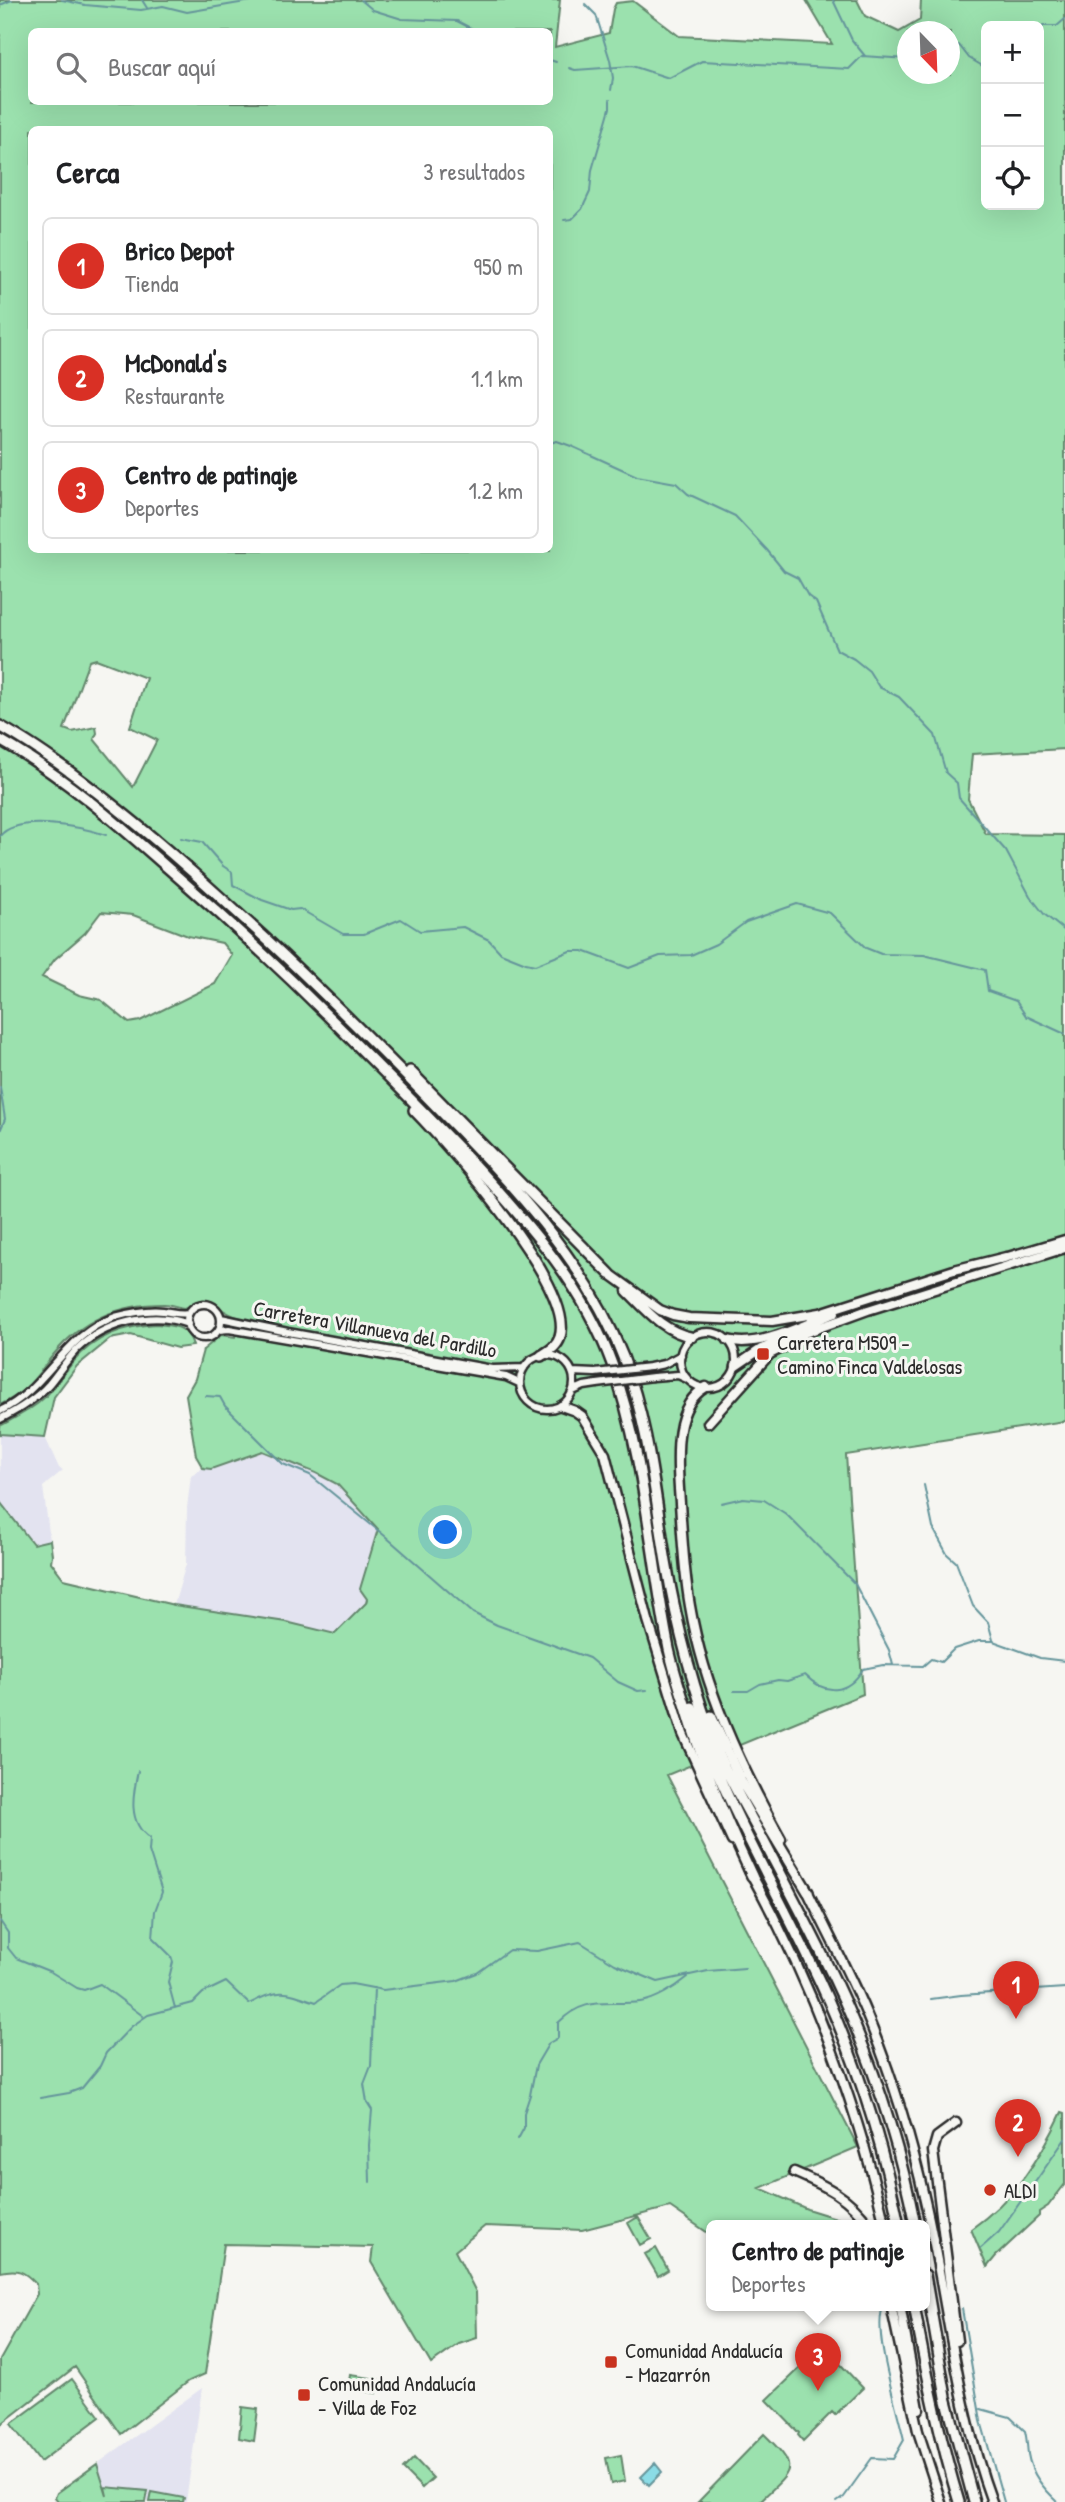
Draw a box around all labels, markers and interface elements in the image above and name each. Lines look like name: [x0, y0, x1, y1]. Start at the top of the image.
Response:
north arrow: [897, 21, 960, 84]
map controls: [981, 21, 1044, 210]
button: +: [981, 21, 1044, 84]
search box: [28, 28, 553, 105]
icon: search: [52, 48, 90, 86]
text: Buscar aquí: [108, 49, 216, 84]
button: −: [981, 84, 1044, 147]
button: locate: [981, 147, 1044, 210]
text: Cerca: [56, 152, 119, 192]
text: 3 resultados: [423, 156, 525, 187]
text: Brico Depot: [125, 233, 234, 268]
text: 1: [77, 251, 85, 282]
text: 950 m: [474, 251, 523, 282]
text: Tienda: [125, 268, 178, 299]
text: McDonald's: [125, 345, 227, 380]
text: 2: [76, 363, 86, 394]
text: 1.1 km: [471, 363, 523, 394]
text: Restaurante: [125, 380, 225, 411]
text: Centro de patinaje: [125, 457, 298, 492]
text: 3: [76, 475, 86, 506]
text: 1.2 km: [468, 475, 523, 506]
text: Deportes: [125, 492, 199, 523]
street label: Carretera Villanueva del Pardillo: [251, 1293, 499, 1365]
place label: Carretera M509 - Camino Finca Valdelosas: [777, 1328, 962, 1381]
marker: Carretera M509 - Camino Finca Valdelosas: [755, 1346, 771, 1362]
your location: [428, 1515, 462, 1549]
pin: 1: [993, 1961, 1039, 2019]
pin: 2: [995, 2099, 1041, 2157]
place label: ALDI: [1004, 2176, 1037, 2205]
marker: ALDI: [982, 2182, 998, 2198]
popup: [706, 2220, 930, 2311]
text: Centro de patinaje: [732, 2233, 904, 2268]
text: Deportes: [732, 2268, 806, 2299]
pin: 3: [795, 2333, 841, 2391]
place label: Comunidad Andalucía - Mazarrón: [625, 2336, 783, 2389]
marker: Comunidad Andalucía - Mazarrón: [603, 2354, 619, 2370]
place label: Comunidad Andalucía - Villa de Foz: [318, 2369, 476, 2422]
marker: Comunidad Andalucía - Villa de Foz: [296, 2387, 312, 2403]

